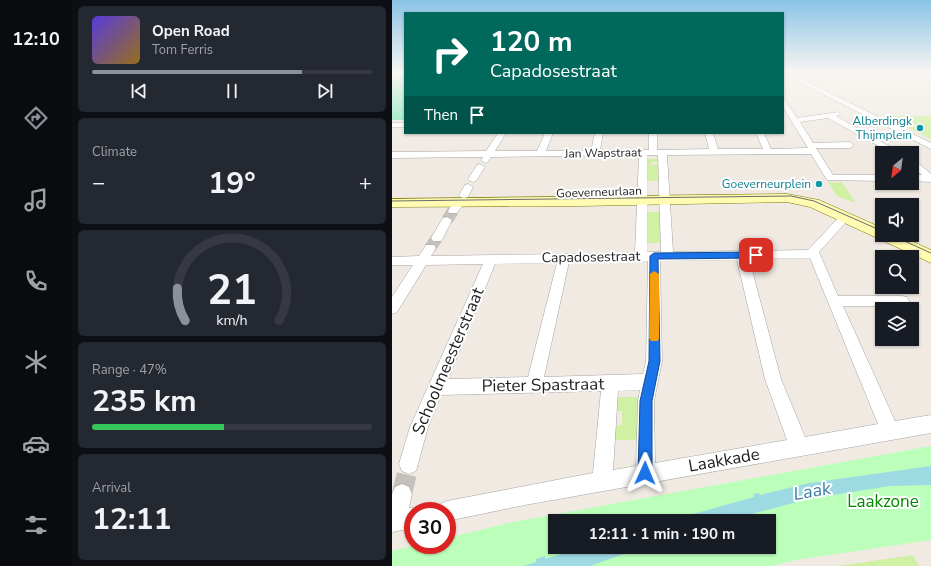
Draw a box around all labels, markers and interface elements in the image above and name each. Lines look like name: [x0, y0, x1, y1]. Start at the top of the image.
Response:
text: Open Road: [152, 21, 230, 41]
text: 120 m: [490, 23, 573, 61]
text: 12:10: [12, 27, 60, 51]
icon: right: [424, 28, 476, 80]
text: Tom Ferris: [152, 41, 213, 59]
text: Capadosestraat: [490, 59, 617, 83]
icon: previous: [128, 80, 150, 102]
icon: pause: [221, 80, 243, 102]
icon: next: [314, 80, 336, 102]
icon: directions: [22, 104, 50, 132]
icon: arrive: [466, 104, 488, 126]
text: Then: [424, 105, 458, 125]
place label: Alberdingk Thijmplein: [852, 113, 913, 143]
marker: Alberdingk Thijmplein: [915, 123, 925, 133]
text: Climate: [92, 143, 137, 161]
street label: Jan Wapstraat: [563, 144, 642, 162]
north arrow: [875, 146, 919, 190]
map controls: [875, 146, 919, 346]
text: 19°: [208, 163, 256, 204]
text: −: [92, 168, 105, 198]
text: +: [359, 168, 372, 198]
place label: Goeverneurplein: [722, 176, 811, 192]
marker: Goeverneurplein: [814, 179, 824, 189]
street label: Goeverneurlaan: [556, 183, 642, 201]
icon: music: [22, 186, 50, 214]
button: sound: [875, 198, 919, 242]
pin: [739, 238, 773, 272]
icon: arrive: [745, 244, 767, 266]
street label: Capadosestraat: [542, 247, 641, 267]
button: search: [875, 250, 919, 294]
text: 21: [207, 262, 257, 319]
icon: phone: [22, 267, 50, 295]
street label: Schoolmeesterstraat: [407, 283, 490, 438]
button: layers: [875, 302, 919, 346]
text: km/h: [216, 311, 248, 330]
icon: climate: [22, 348, 50, 376]
text: Range · 47%: [92, 361, 167, 379]
street label: Pieter Spastraat: [482, 372, 605, 398]
text: 235 km: [92, 381, 197, 422]
icon: car: [22, 430, 50, 458]
street label: Laakkade: [686, 442, 762, 478]
position arrow: [624, 452, 666, 494]
water label: Laak: [791, 476, 834, 506]
text: Arrival: [92, 479, 131, 497]
park label: Laakzone: [847, 490, 919, 513]
text: 12:11: [92, 499, 171, 540]
speed limit sign: 30: [404, 502, 456, 554]
icon: filters: [22, 511, 50, 539]
text: 12:11 · 1 min · 190 m: [589, 524, 735, 544]

